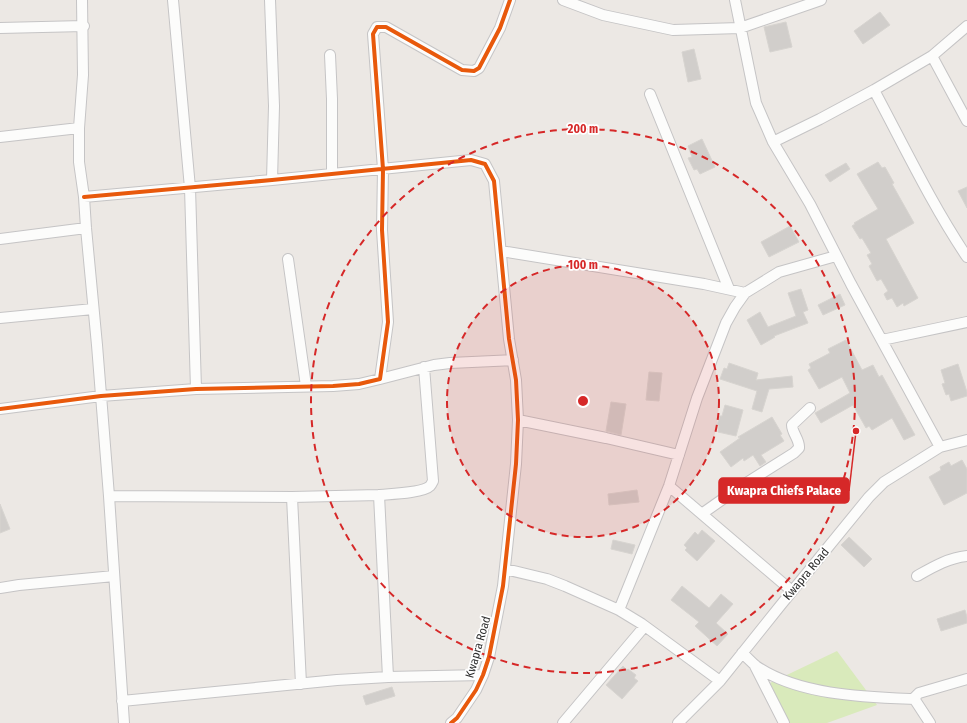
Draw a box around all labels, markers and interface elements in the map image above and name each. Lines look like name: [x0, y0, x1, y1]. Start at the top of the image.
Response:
text: 200 m: [567, 122, 598, 136]
text: 100 m: [568, 258, 598, 272]
centre of rings: [576, 394, 590, 408]
callout: Kwapra Chiefs Palace: [719, 478, 849, 503]
text: Kwapra Chiefs Palace: [727, 483, 841, 498]
street label: Kwapra Road: [780, 545, 832, 603]
street label: Kwapra Road: [462, 614, 494, 680]

